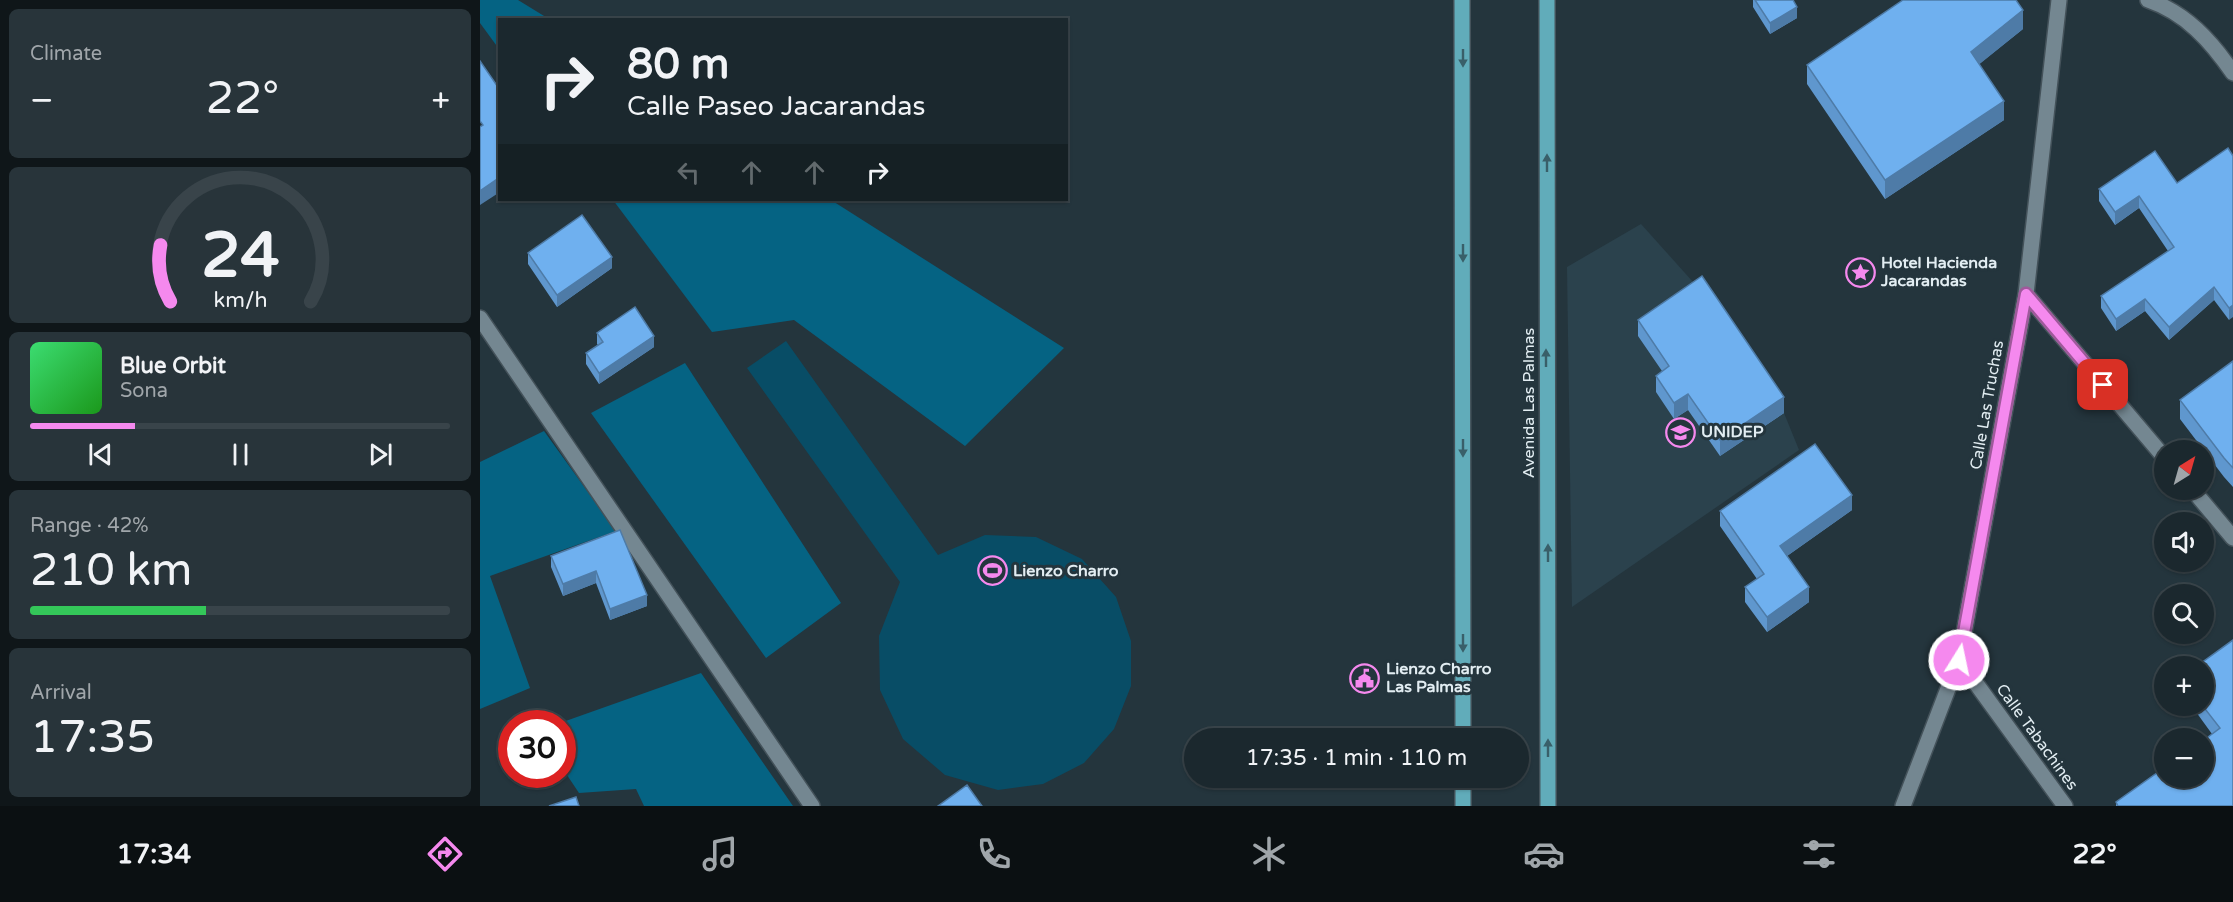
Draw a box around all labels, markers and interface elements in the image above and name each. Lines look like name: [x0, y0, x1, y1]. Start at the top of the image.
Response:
text: 80 m: [627, 39, 729, 90]
text: Climate: [30, 42, 102, 66]
icon: right: [528, 42, 606, 120]
one-way arrow: [1458, 49, 1468, 68]
text: 22°: [206, 72, 279, 126]
text: −: [30, 81, 54, 120]
text: +: [431, 81, 450, 120]
text: Calle Paseo Jacarandas: [627, 90, 925, 123]
one-way arrow: [1542, 153, 1552, 172]
icon: left: [672, 156, 705, 189]
icon: ahead: [735, 156, 768, 189]
icon: ahead: [798, 156, 831, 189]
icon: right: [861, 156, 894, 189]
text: 24: [201, 219, 279, 294]
one-way arrow: [1458, 244, 1468, 263]
place label: Hotel Hacienda Jacarandas: [1880, 253, 1997, 291]
place icon: Hotel Hacienda Jacarandas: [1844, 256, 1876, 288]
text: km/h: [213, 287, 267, 313]
street label: Avenida Las Palmas: [1519, 328, 1539, 478]
street label: Calle Las Truchas: [1966, 339, 2008, 471]
one-way arrow: [1541, 348, 1551, 367]
text: Blue Orbit: [120, 353, 226, 379]
pin: [2077, 359, 2128, 410]
icon: arrive: [2086, 368, 2119, 401]
text: Sona: [120, 379, 168, 403]
school or university icon: UNIDEP: [1664, 416, 1696, 448]
place label: UNIDEP: [1701, 422, 1764, 442]
icon: previous: [84, 438, 117, 471]
icon: pause: [224, 438, 257, 471]
icon: next: [364, 438, 397, 471]
one-way arrow: [1458, 439, 1468, 458]
north arrow: [2154, 440, 2214, 500]
map controls: [2154, 440, 2214, 788]
button: sound: [2154, 512, 2214, 572]
text: Range · 42%: [30, 514, 149, 538]
one-way arrow: [1543, 543, 1553, 562]
text: 210 km: [30, 544, 192, 598]
sports icon: Lienzo Charro: [976, 555, 1008, 587]
place label: Lienzo Charro: [1013, 561, 1119, 581]
button: search: [2154, 584, 2214, 644]
position arrow: [1927, 628, 1991, 692]
one-way arrow: [1458, 634, 1468, 653]
button: +: [2154, 656, 2214, 716]
place label: Lienzo Charro Las Palmas: [1386, 659, 1492, 697]
public building icon: Lienzo Charro Las Palmas: [1349, 662, 1381, 694]
street label: Calle Tabachines: [1992, 680, 2082, 794]
text: Arrival: [30, 681, 92, 705]
speed limit sign: 30: [498, 710, 576, 788]
text: 17:35: [30, 711, 155, 765]
button: −: [2154, 728, 2214, 788]
one-way arrow: [1543, 738, 1553, 757]
text: 17:35 · 1 min · 110 m: [1246, 745, 1467, 771]
icon: directions: [424, 833, 466, 875]
icon: music: [699, 833, 741, 875]
icon: phone: [973, 833, 1015, 875]
icon: climate: [1248, 833, 1290, 875]
icon: car: [1523, 833, 1565, 875]
icon: filters: [1798, 833, 1840, 875]
text: 17:34: [116, 838, 191, 871]
text: 22°: [2072, 838, 2117, 871]

